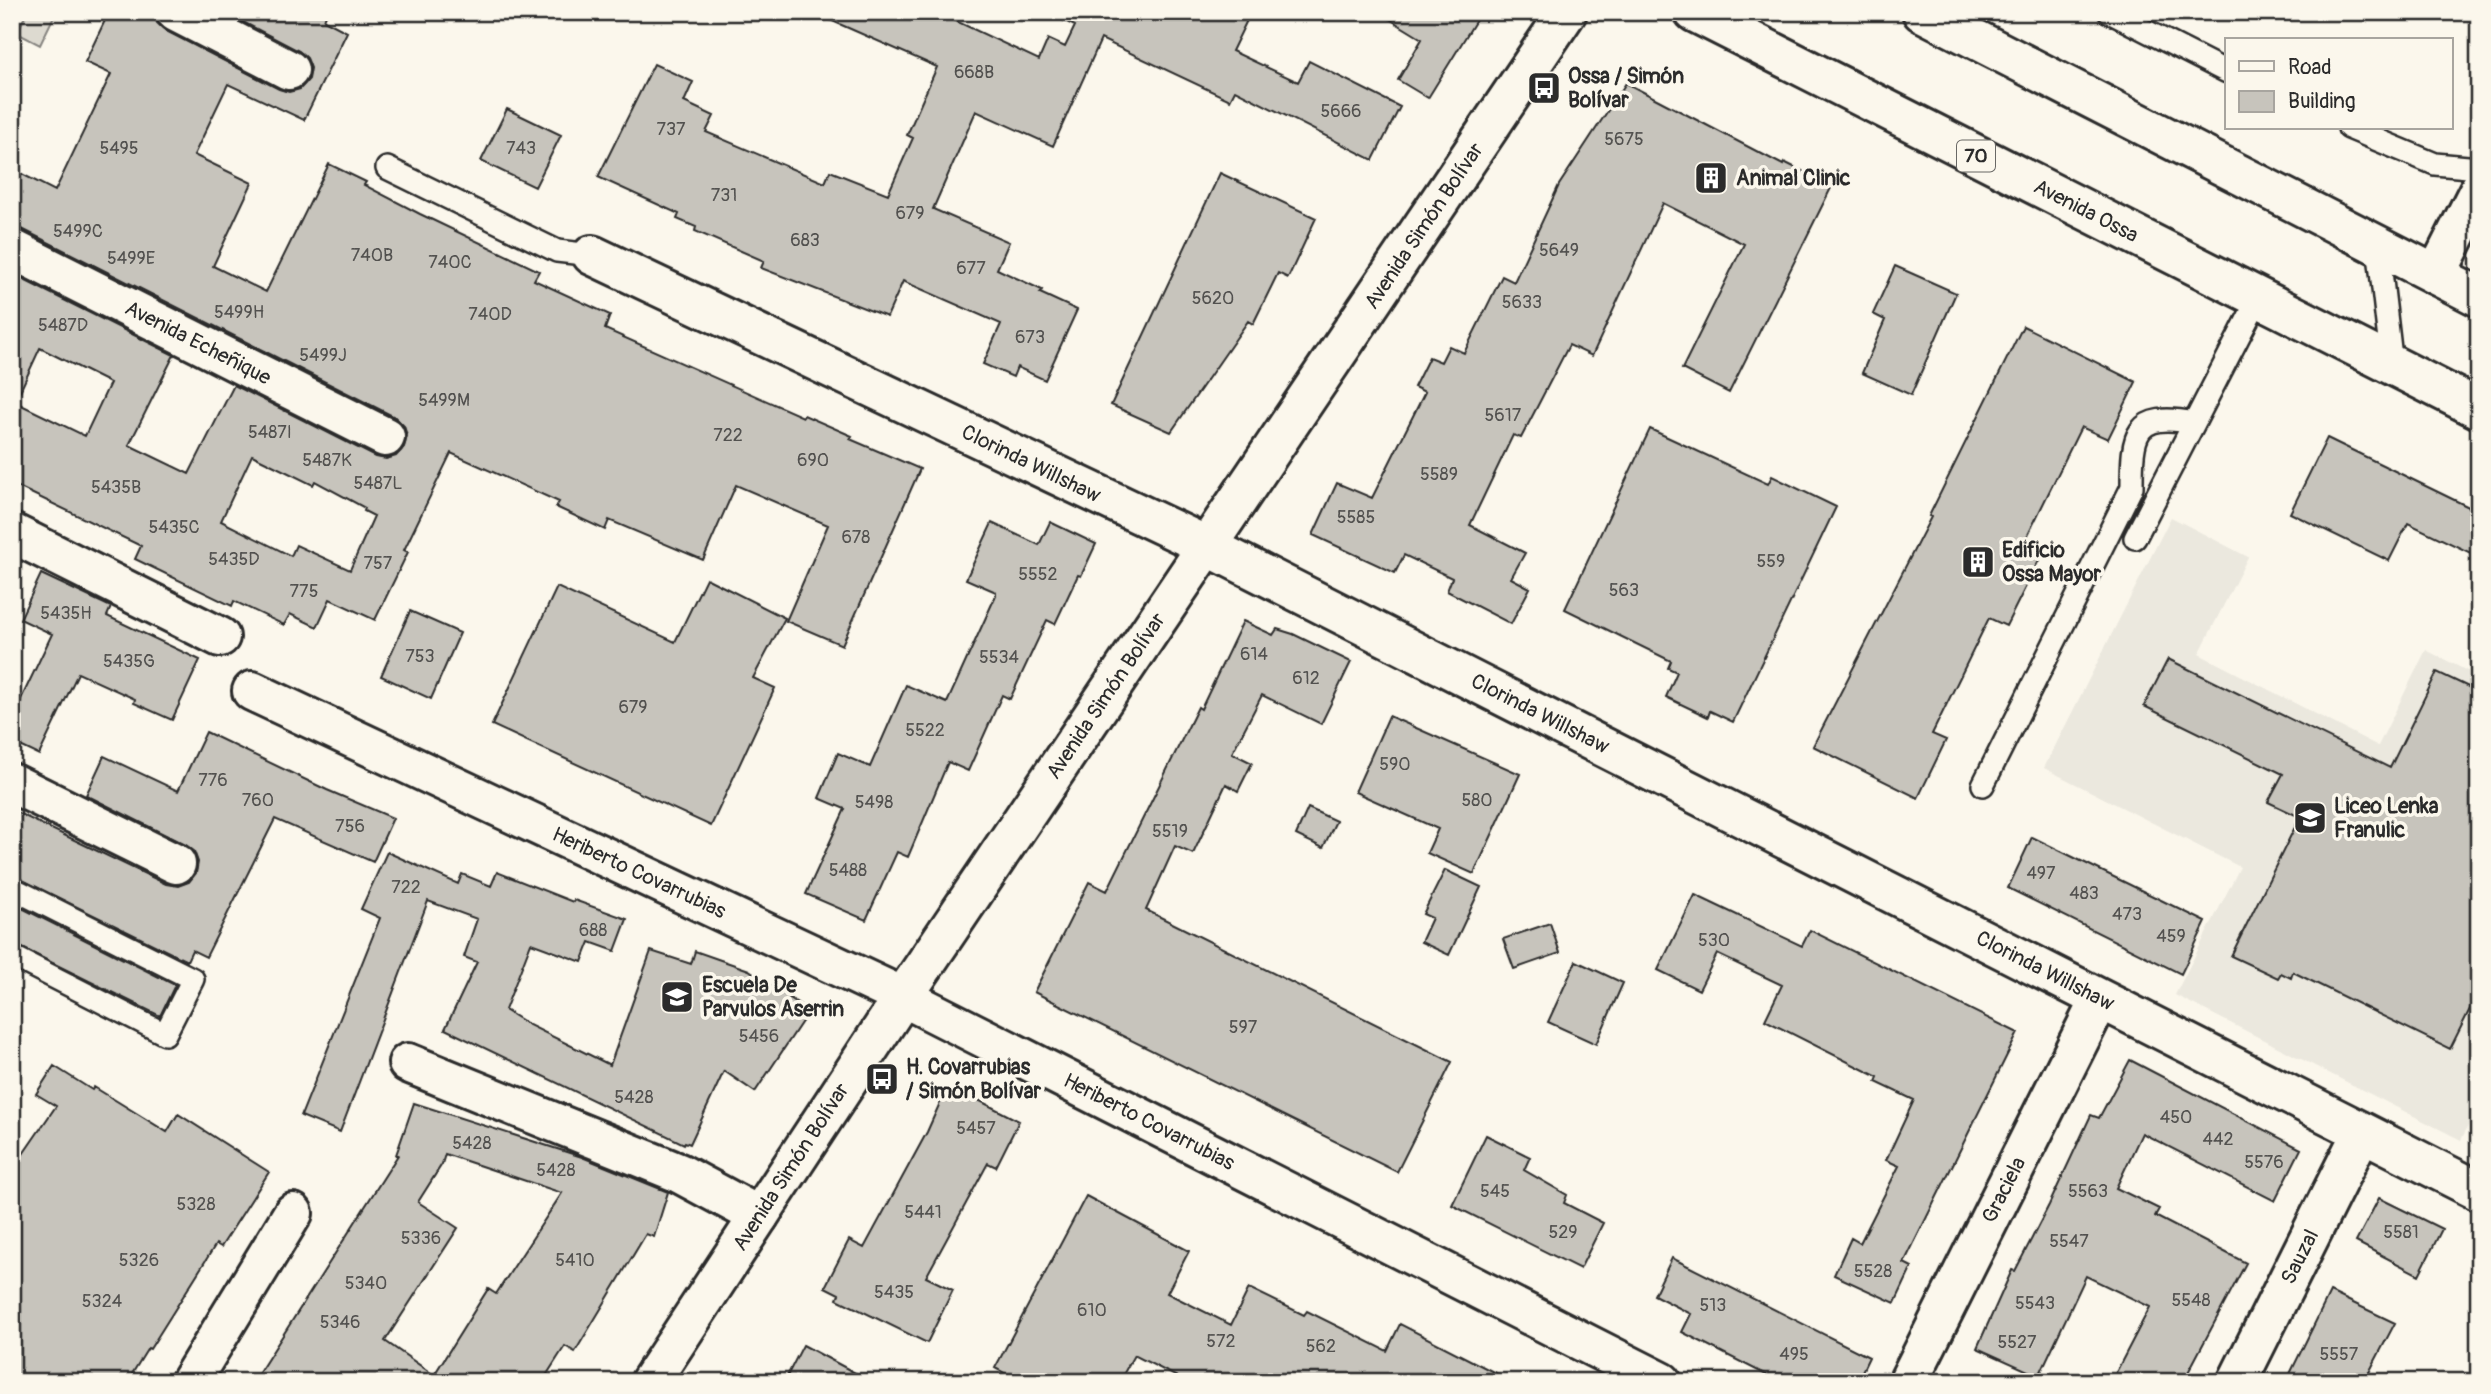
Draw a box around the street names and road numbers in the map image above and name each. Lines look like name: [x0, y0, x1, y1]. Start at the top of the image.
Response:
street label: Avenida Simón Bolívar: [1358, 137, 1490, 314]
road number: 70: [1957, 140, 1995, 172]
street label: Avenida Ossa: [2029, 173, 2143, 249]
street label: Avenida Echeñique: [120, 295, 276, 392]
street label: Clorinda Willshaw: [957, 419, 1105, 509]
street label: Avenida Simón Bolívar: [1040, 607, 1172, 784]
street label: Clorinda Willshaw: [1466, 668, 1614, 760]
street label: Heriberto Covarrubias: [548, 821, 731, 925]
street label: Clorinda Willshaw: [1971, 925, 2119, 1017]
street label: Heriberto Covarrubias: [1059, 1067, 1240, 1177]
street label: Avenida Simón Bolívar: [727, 1078, 856, 1256]
street label: Graciela: [1976, 1152, 2032, 1228]
street label: Sauzal: [2275, 1225, 2325, 1289]

